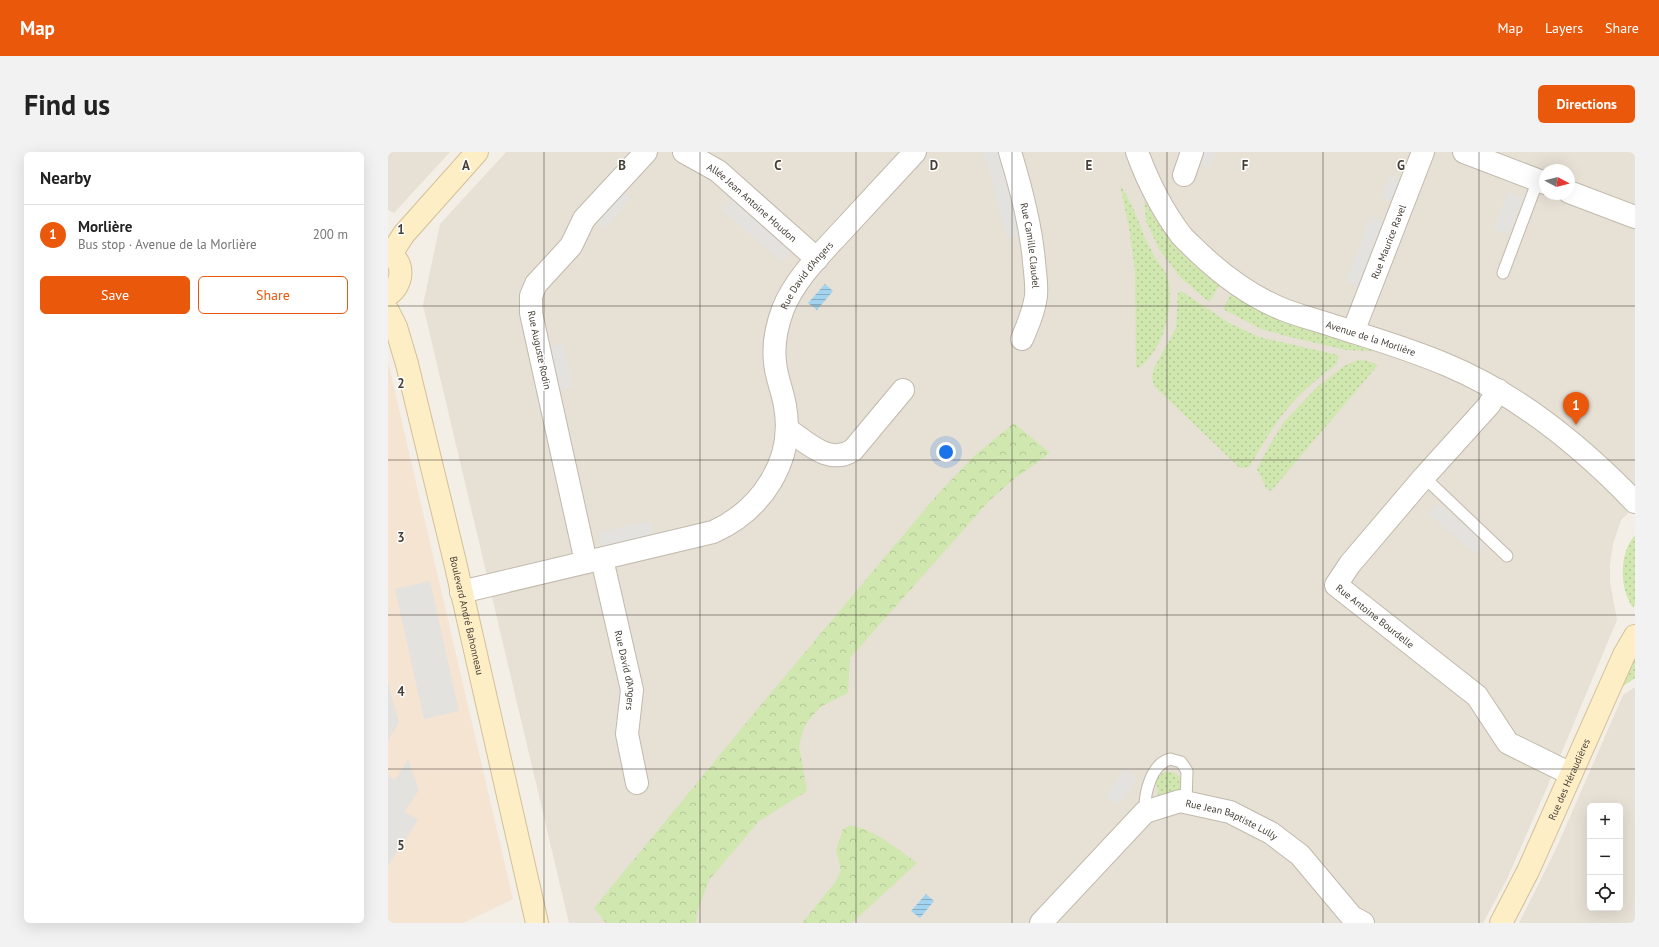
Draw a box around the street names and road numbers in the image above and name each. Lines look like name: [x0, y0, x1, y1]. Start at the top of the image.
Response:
street label: Allée Jean Antoine Houdon: [705, 160, 799, 245]
street label: Rue Camille Claudel: [1017, 202, 1042, 289]
street label: Rue Maurice Ravel: [1368, 203, 1409, 281]
street label: Rue David d’Angers: [778, 239, 836, 311]
street label: Rue Auguste Rodin: [525, 309, 554, 391]
street label: Avenue de la Morlière: [1324, 318, 1417, 359]
street label: Boulevard André Bahonneau: [447, 555, 486, 676]
street label: Rue Antoine Bourdelle: [1333, 582, 1417, 651]
street label: Rue David d’Angers: [612, 629, 638, 711]
street label: Rue des Héraudières: [1545, 737, 1593, 822]
street label: Rue Jean Baptiste Lully: [1184, 796, 1281, 843]

